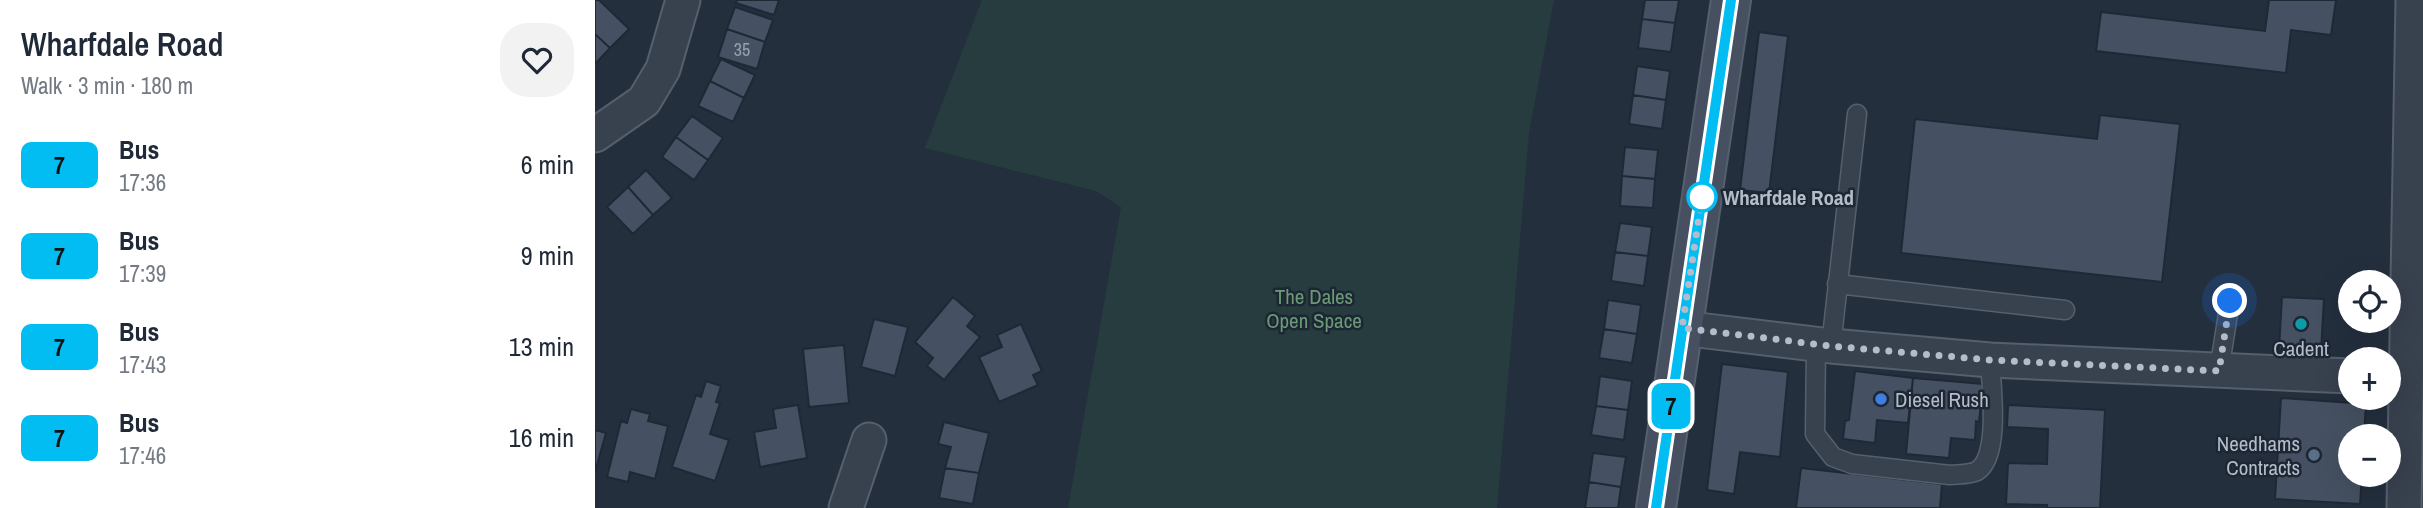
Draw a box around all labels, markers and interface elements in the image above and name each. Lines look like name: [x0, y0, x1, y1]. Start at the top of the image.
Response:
text: Wharfdale Road: [21, 22, 223, 66]
button: heart: [500, 23, 574, 97]
house number: 35: [734, 37, 750, 62]
text: Walk · 3 min · 180 m: [21, 70, 193, 101]
text: Bus: [119, 132, 159, 167]
text: 6 min: [521, 147, 574, 182]
text: 7: [54, 149, 65, 181]
text: 17:36: [119, 167, 166, 198]
marker: Wharfdale Road: [1687, 182, 1717, 212]
place label: Wharfdale Road: [1723, 183, 1854, 212]
text: Bus: [119, 223, 159, 258]
text: 9 min: [521, 238, 574, 273]
text: 7: [54, 240, 65, 272]
text: 17:39: [119, 258, 166, 289]
map controls: [2338, 270, 2401, 487]
button: locate: [2338, 270, 2401, 333]
park label: The Dales Open Space: [1266, 282, 1362, 335]
your location: [2212, 283, 2247, 318]
text: Bus: [119, 314, 159, 349]
marker: Cadent: [2293, 316, 2309, 332]
text: 13 min: [509, 329, 574, 364]
text: 7: [54, 331, 65, 363]
place label: Cadent: [2273, 334, 2329, 363]
button: +: [2338, 347, 2401, 410]
text: 17:43: [119, 349, 166, 380]
line badge: 7: [1648, 383, 1694, 429]
place label: Diesel Rush: [1895, 385, 1989, 414]
text: 7: [1666, 390, 1676, 422]
marker: Diesel Rush: [1873, 391, 1889, 407]
text: Bus: [119, 405, 159, 440]
text: 16 min: [509, 420, 574, 455]
text: 7: [54, 422, 65, 454]
button: −: [2338, 424, 2401, 487]
place label: Needhams Contracts: [2217, 429, 2300, 482]
text: 17:46: [119, 440, 166, 471]
marker: Needhams Contracts: [2306, 447, 2322, 463]

